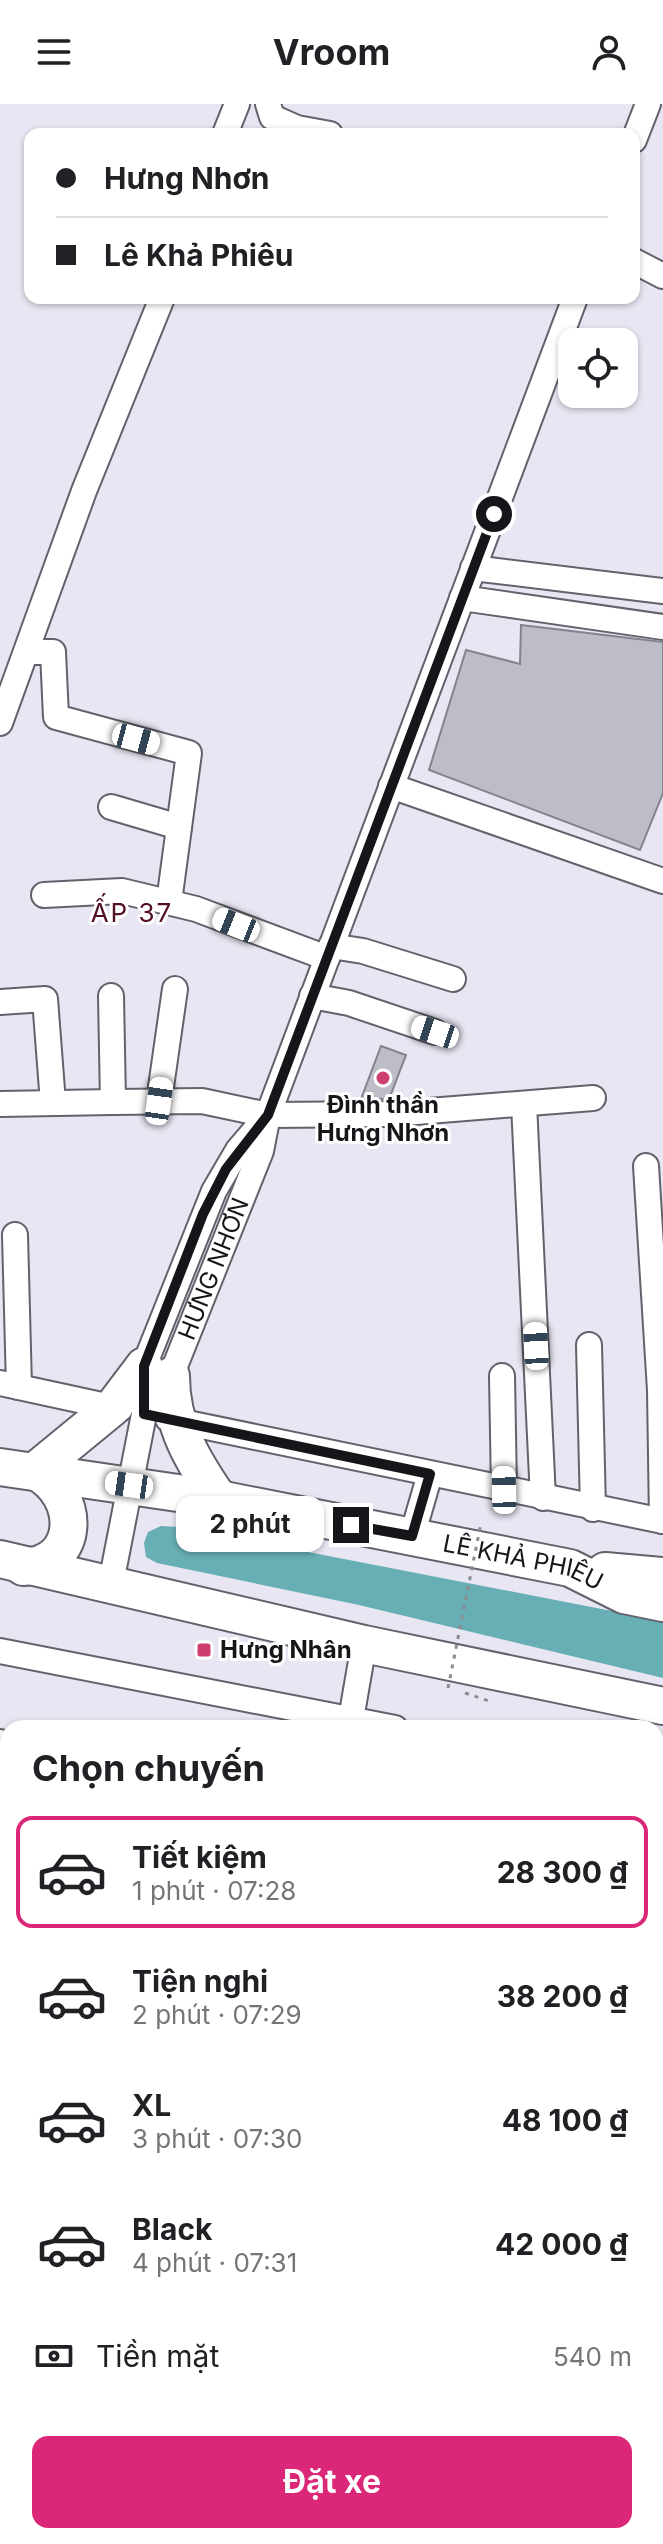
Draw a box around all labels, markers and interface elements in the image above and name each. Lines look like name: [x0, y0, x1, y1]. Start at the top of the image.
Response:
icon: menu: [32, 30, 76, 74]
text: Vroom: [273, 30, 390, 74]
icon: person: [587, 30, 631, 74]
text: Hưng Nhơn: [104, 160, 270, 196]
text: Lê Khả Phiêu: [104, 237, 294, 273]
map controls: [558, 328, 638, 408]
button: locate: [558, 328, 638, 408]
route start: [476, 496, 512, 532]
car: [110, 721, 162, 757]
district label: ẤP 37: [91, 893, 173, 928]
car: [209, 905, 263, 945]
car: [408, 1013, 462, 1051]
marker: Đình thần Hưng Nhơn: [374, 1069, 392, 1087]
car: [144, 1076, 174, 1126]
place label: Đình thần Hưng Nhơn: [317, 1090, 449, 1147]
street label: HƯNG NHƠN: [172, 1193, 255, 1344]
car: [523, 1321, 549, 1371]
car: [492, 1466, 516, 1514]
car: [104, 1470, 154, 1500]
callout: 2 phút: [175, 1497, 323, 1553]
route end: [333, 1507, 369, 1543]
text: 2 phút: [210, 1508, 290, 1539]
street label: LÊ KHẢ PHIÊU: [441, 1528, 608, 1596]
place label: Hưng Nhân: [220, 1635, 352, 1664]
marker: Hưng Nhân: [195, 1641, 213, 1659]
text: Chọn chuyến: [32, 1746, 265, 1790]
icon: car: [36, 1836, 108, 1908]
text: Tiết kiệm: [132, 1839, 267, 1875]
text: 28 300 ₫: [497, 1854, 628, 1890]
text: 1 phút · 07:28: [132, 1875, 296, 1906]
icon: car: [36, 1960, 108, 2032]
text: Tiện nghi: [132, 1963, 268, 1999]
text: 38 200 ₫: [497, 1978, 628, 2014]
text: 2 phút · 07:29: [132, 1999, 302, 2030]
icon: car: [36, 2084, 108, 2156]
text: XL: [132, 2087, 171, 2123]
text: 48 100 ₫: [502, 2102, 628, 2138]
text: 3 phút · 07:30: [132, 2123, 302, 2154]
icon: car: [36, 2208, 108, 2280]
text: Black: [132, 2211, 212, 2247]
text: 42 000 ₫: [495, 2226, 628, 2262]
text: 4 phút · 07:31: [132, 2247, 297, 2278]
icon: cash: [32, 2334, 76, 2378]
text: Tiền mặt: [96, 2338, 219, 2374]
text: 540 m: [553, 2341, 632, 2372]
button: Đặt xe: [32, 2436, 632, 2528]

